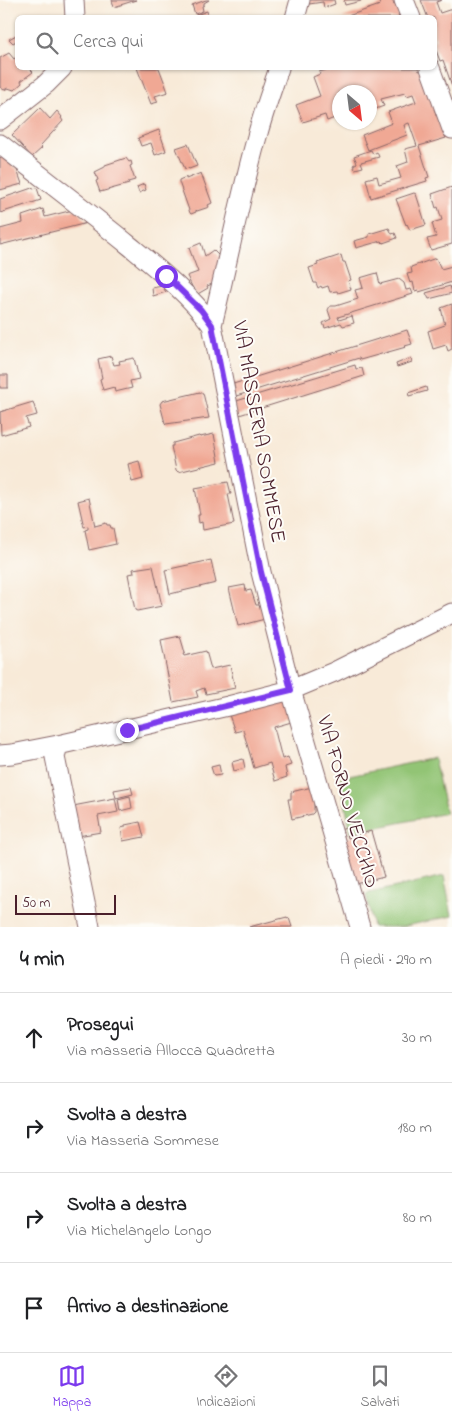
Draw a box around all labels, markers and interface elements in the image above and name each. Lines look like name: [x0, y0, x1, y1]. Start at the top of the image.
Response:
search box: [15, 15, 437, 70]
icon: search: [33, 29, 61, 57]
text: Cerca qui: [73, 29, 143, 56]
north arrow: [332, 85, 377, 130]
route start: [155, 265, 178, 288]
street label: VIA MASSERIA SOMMESE: [224, 318, 292, 545]
street label: VIA FORNO VECCHIO: [308, 711, 386, 892]
route end: [116, 719, 139, 742]
scale bar: [15, 892, 116, 915]
text: 50 m: [22, 893, 50, 914]
text: 4 min: [20, 945, 64, 975]
text: A piedi · 290 m: [340, 948, 432, 972]
text: Prosegui: [67, 1012, 134, 1039]
icon: ahead: [20, 1024, 48, 1052]
text: 30 m: [402, 1026, 432, 1050]
text: Via masseria Allocca Quadretta: [67, 1039, 275, 1063]
text: Svolta a destra: [67, 1102, 187, 1129]
icon: right: [20, 1114, 48, 1142]
text: 180 m: [398, 1116, 432, 1140]
text: Via Masseria Sommese: [67, 1129, 219, 1153]
text: Svolta a destra: [67, 1192, 187, 1219]
icon: right: [20, 1204, 48, 1232]
text: 80 m: [403, 1206, 432, 1230]
text: Via Michelangelo Longo: [67, 1219, 212, 1243]
icon: arrive: [20, 1294, 48, 1322]
text: Arrivo a destinazione: [67, 1294, 228, 1321]
tab: Mappa: [52, 1362, 91, 1413]
tab: Indicazioni: [196, 1362, 256, 1413]
tab: Salvati: [360, 1362, 400, 1413]

